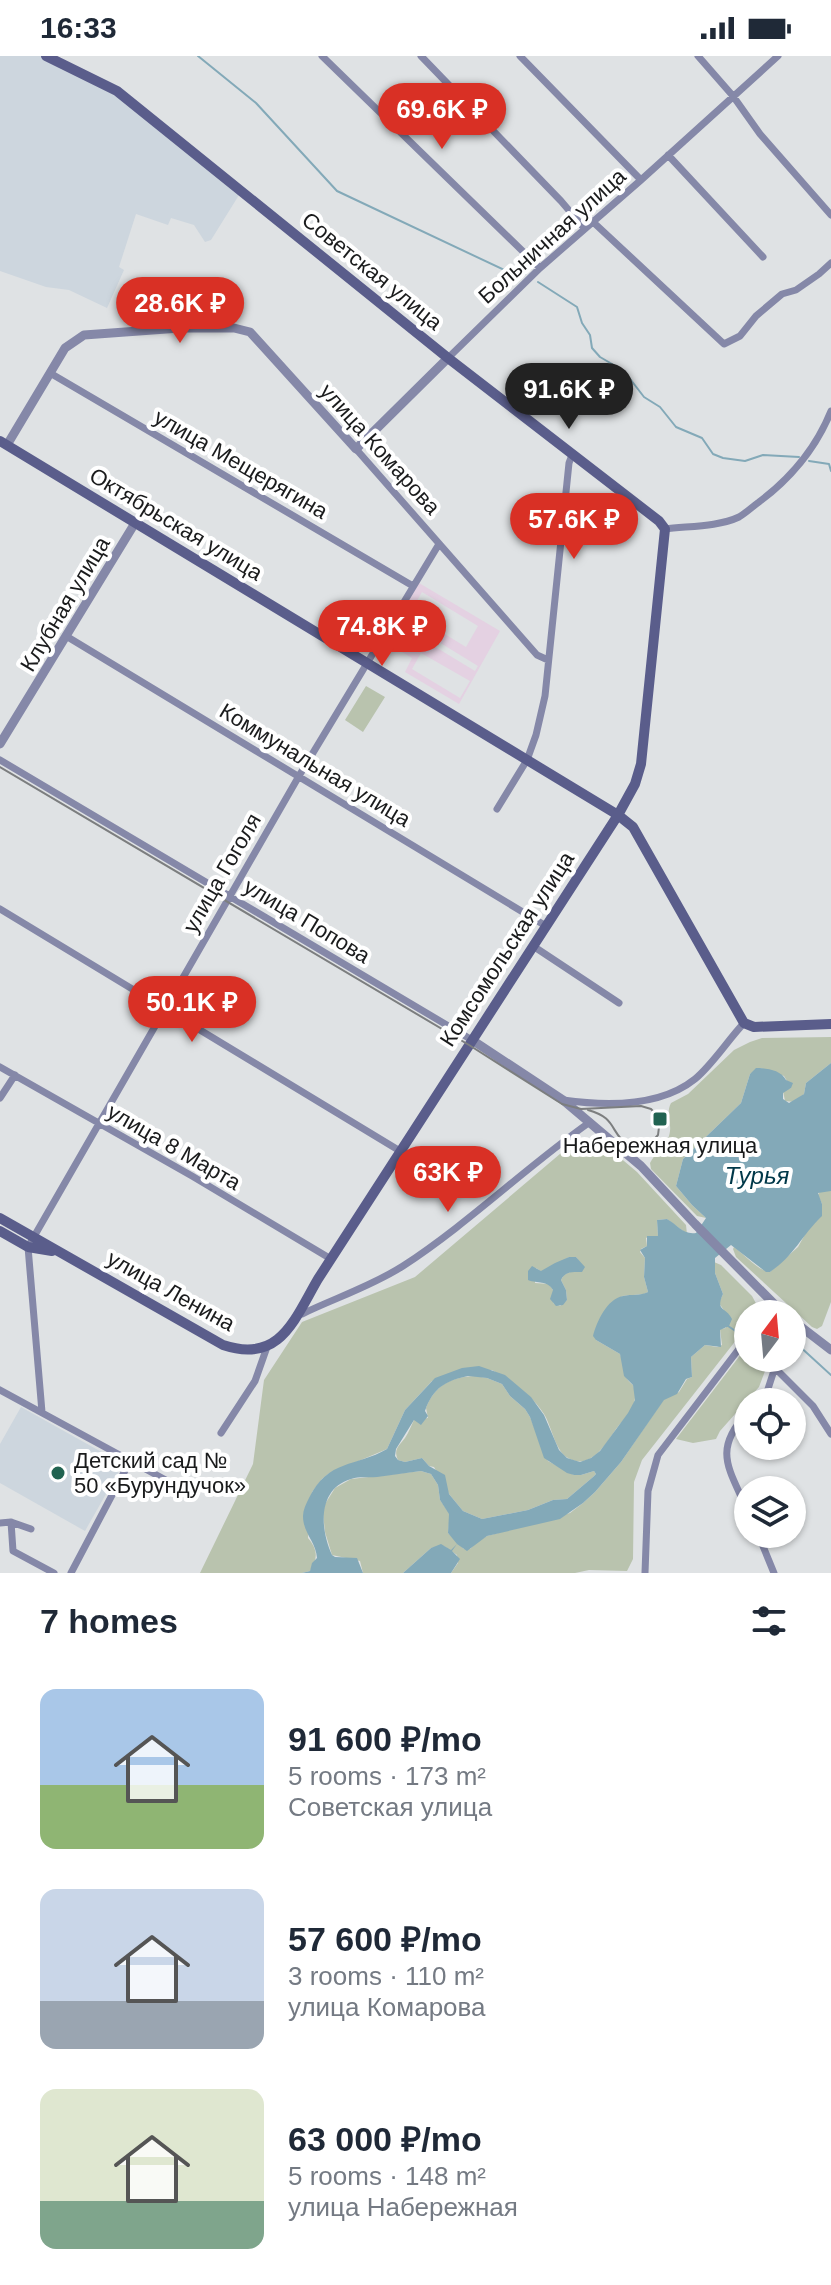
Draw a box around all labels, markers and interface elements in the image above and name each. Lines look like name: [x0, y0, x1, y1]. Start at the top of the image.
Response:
text: 16:33: [40, 11, 117, 44]
pin: 69.6K ₽: [368, 83, 516, 151]
text: 69.6K ₽: [396, 94, 488, 124]
street label: Больничная улица: [473, 163, 631, 309]
street label: Советская улица: [297, 207, 448, 336]
pin: 28.6K ₽: [106, 277, 254, 345]
text: 28.6K ₽: [134, 288, 226, 318]
pin: 91.6K ₽: [495, 363, 643, 431]
text: 91.6K ₽: [523, 374, 615, 404]
street label: улица Комарова: [315, 379, 446, 520]
street label: улица Мещерягина: [150, 404, 333, 524]
street label: Октябрьская улица: [85, 463, 268, 586]
pin: 57.6K ₽: [500, 493, 648, 561]
text: 57.6K ₽: [528, 504, 620, 534]
street label: Клубная улица: [15, 532, 115, 676]
pin: 74.8K ₽: [308, 600, 456, 668]
text: 74.8K ₽: [336, 611, 428, 641]
street label: Коммунальная улица: [215, 698, 416, 832]
street label: улица Гоголя: [178, 809, 266, 937]
street label: Комсомольская улица: [435, 846, 580, 1051]
street label: улица Попова: [240, 874, 375, 969]
pin: 50.1K ₽: [118, 976, 266, 1044]
text: 50.1K ₽: [146, 987, 238, 1017]
street label: улица 8 Марта: [103, 1099, 246, 1196]
marker: Набережная улица: [651, 1110, 669, 1128]
place label: Набережная улица: [563, 1133, 758, 1158]
pin: 63K ₽: [392, 1146, 504, 1214]
text: 63K ₽: [413, 1157, 483, 1187]
water label: Турья: [725, 1162, 790, 1189]
street label: улица Ленина: [103, 1246, 240, 1337]
north arrow: [734, 1300, 806, 1372]
map controls: [734, 1300, 806, 1548]
button: locate: [734, 1388, 806, 1460]
place label: Детский сад № 50 «Бурундучок»: [74, 1448, 246, 1498]
marker: Детский сад № 50 «Бурундучок»: [49, 1464, 67, 1482]
button: layers: [734, 1476, 806, 1548]
icon: filters: [747, 1599, 791, 1643]
text: 7 homes: [40, 1602, 178, 1640]
text: 91 600 ₽/mo: [288, 1720, 482, 1758]
icon: home: [104, 1721, 200, 1817]
text: 5 rooms · 173 m²: [288, 1761, 486, 1791]
text: Советская улица: [288, 1792, 492, 1822]
text: 57 600 ₽/mo: [288, 1920, 482, 1958]
icon: home: [104, 1921, 200, 2017]
text: 3 rooms · 110 m²: [288, 1961, 484, 1991]
text: улица Комарова: [288, 1992, 486, 2022]
text: 63 000 ₽/mo: [288, 2120, 482, 2158]
icon: home: [104, 2121, 200, 2217]
text: 5 rooms · 148 m²: [288, 2161, 486, 2191]
text: улица Набережная: [288, 2192, 518, 2222]

